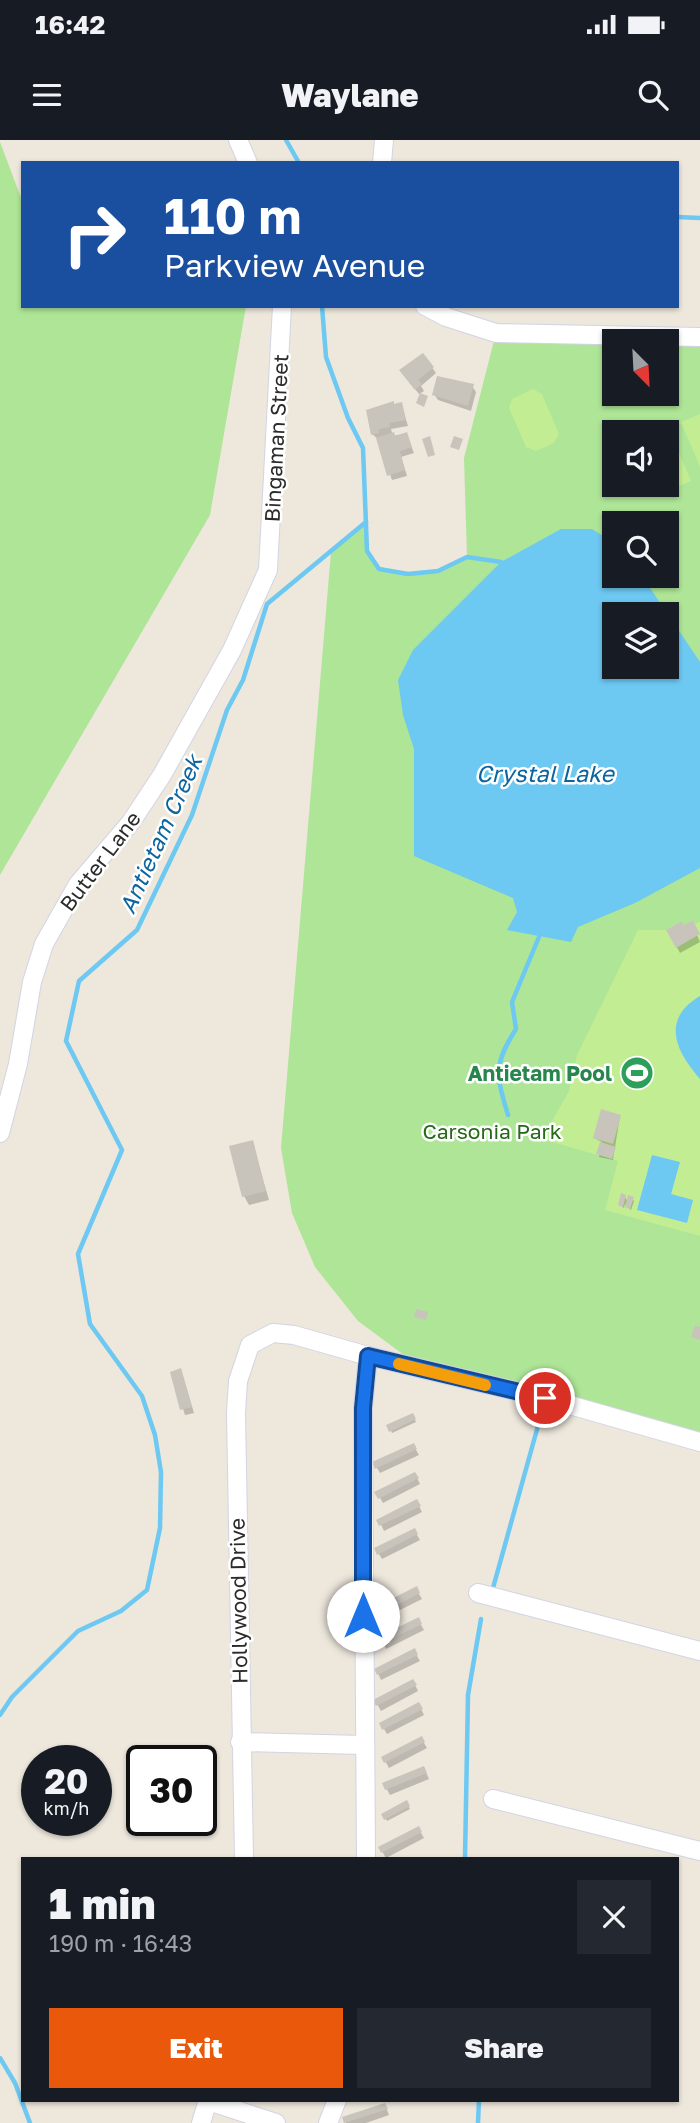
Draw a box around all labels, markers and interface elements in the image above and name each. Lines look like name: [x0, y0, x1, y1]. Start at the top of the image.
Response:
text: 16:42: [35, 9, 105, 40]
icon: menu: [28, 76, 66, 114]
text: Waylane: [281, 76, 419, 114]
icon: search: [634, 76, 672, 114]
text: 110 m: [164, 186, 301, 245]
icon: right: [49, 189, 140, 280]
text: Parkview Avenue: [164, 246, 425, 284]
north arrow: [602, 329, 679, 406]
map controls: [602, 329, 679, 679]
street label: Bingaman Street: [259, 353, 293, 523]
button: sound: [602, 420, 679, 497]
button: search: [602, 511, 679, 588]
button: layers: [602, 602, 679, 679]
water label: Antietam Creek: [113, 749, 208, 918]
water label: Crystal Lake: [476, 759, 616, 787]
street label: Butter Lane: [54, 806, 146, 916]
sports icon: Antietam Pool: [618, 1054, 656, 1092]
place label: Antietam Pool: [468, 1060, 612, 1086]
park label: Carsonia Park: [422, 1118, 562, 1144]
pin: [515, 1368, 575, 1428]
icon: arrive: [526, 1379, 564, 1417]
street label: Hollywood Drive: [224, 1518, 252, 1684]
position arrow: [326, 1579, 400, 1653]
speed limit sign: 30: [126, 1745, 217, 1836]
text: 20: [44, 1760, 89, 1802]
text: km/h: [44, 1797, 89, 1819]
text: 1 min: [49, 1878, 156, 1928]
button: close: [577, 1880, 651, 1954]
text: 190 m · 16:43: [49, 1929, 192, 1957]
button: Exit: [49, 2008, 343, 2088]
button: Share: [357, 2008, 651, 2088]

